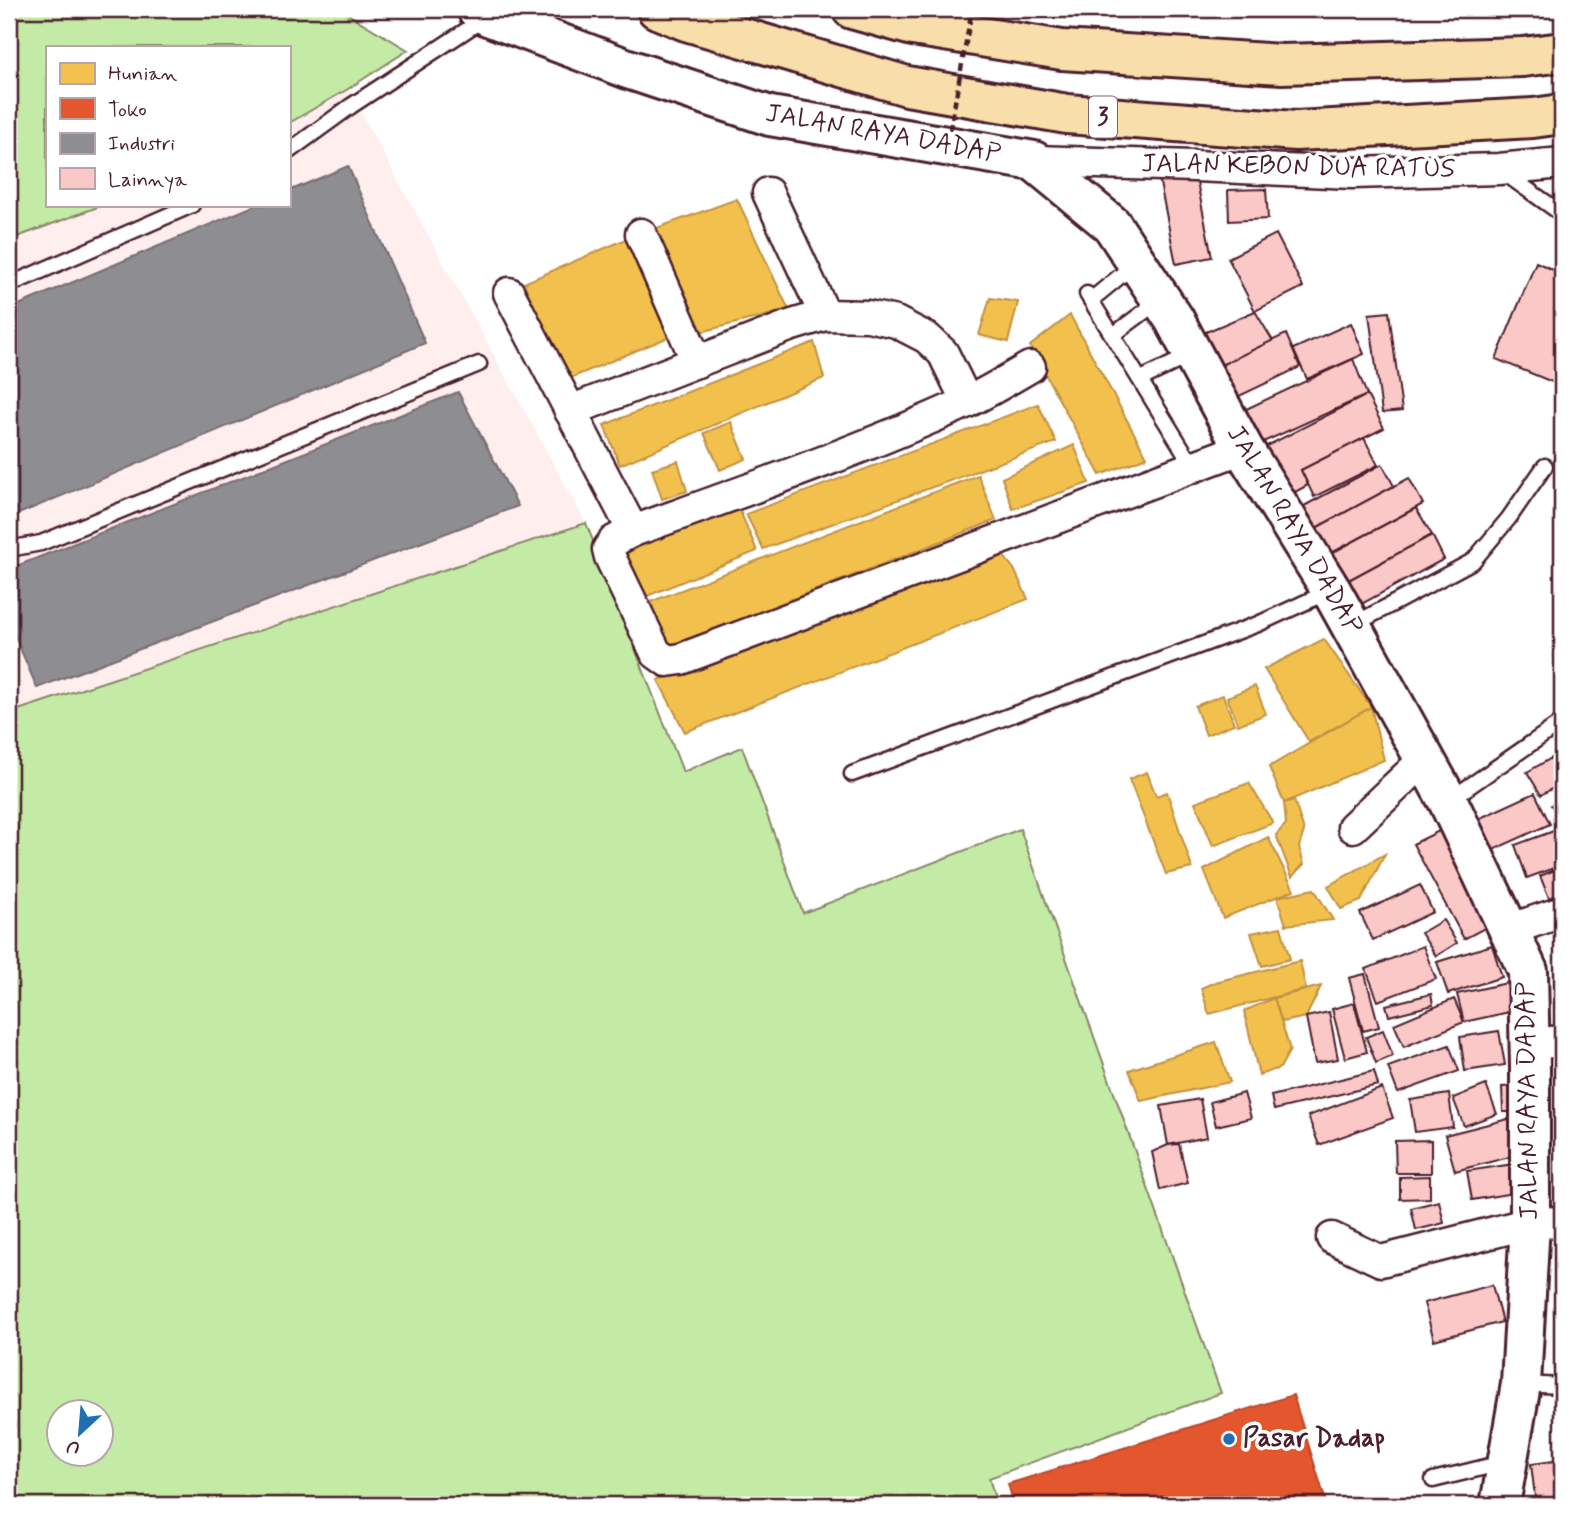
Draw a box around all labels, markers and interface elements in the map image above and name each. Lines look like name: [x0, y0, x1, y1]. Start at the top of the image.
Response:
legend: [46, 46, 290, 206]
text: Hunian: [108, 60, 178, 88]
text: Toko: [108, 96, 147, 124]
road number: 3: [1089, 96, 1117, 138]
street label: JALAN RAYA DADAP: [763, 97, 1003, 171]
text: Industri: [108, 130, 175, 158]
street label: JALAN KEBON DUA RATUS: [1141, 147, 1456, 187]
text: Lainnya: [108, 166, 187, 194]
street label: JALAN RAYA DADAP: [1218, 419, 1370, 641]
street label: JALAN RAYA DADAP: [1509, 982, 1547, 1220]
north arrow: [46, 1398, 116, 1468]
place label: Pasar Dadap: [1243, 1422, 1385, 1456]
marker: Pasar Dadap: [1221, 1431, 1237, 1447]
text: U: [62, 1433, 84, 1461]

